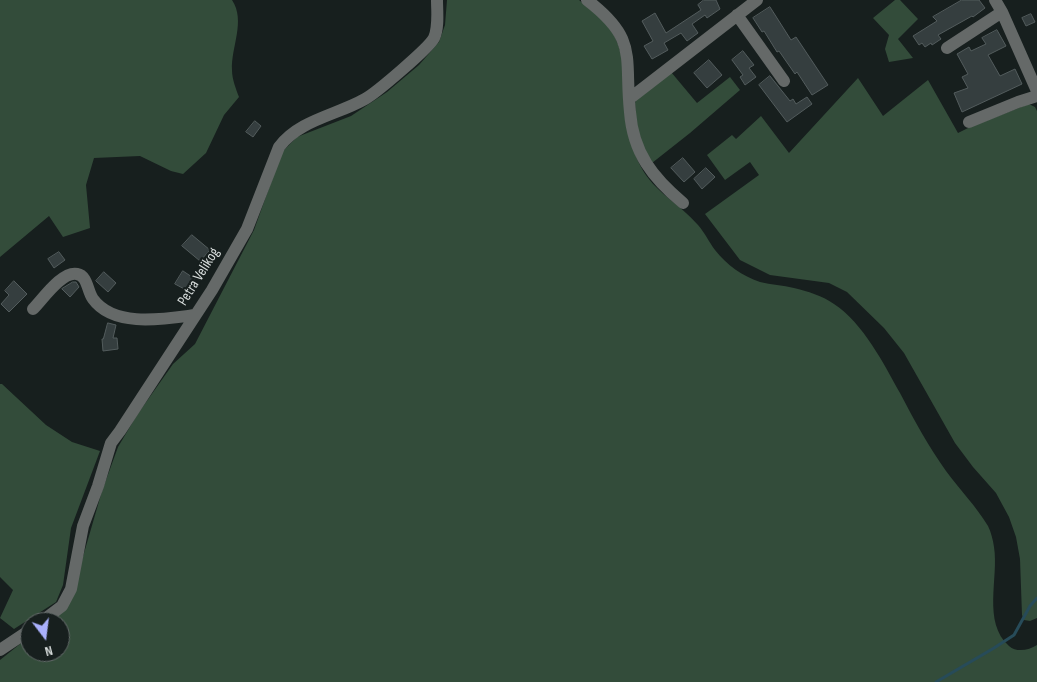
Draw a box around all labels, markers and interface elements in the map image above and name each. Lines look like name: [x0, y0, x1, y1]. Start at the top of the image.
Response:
street label: Petra Velikog: [174, 245, 224, 309]
north arrow: [20, 612, 70, 662]
text: N: [43, 642, 55, 660]

